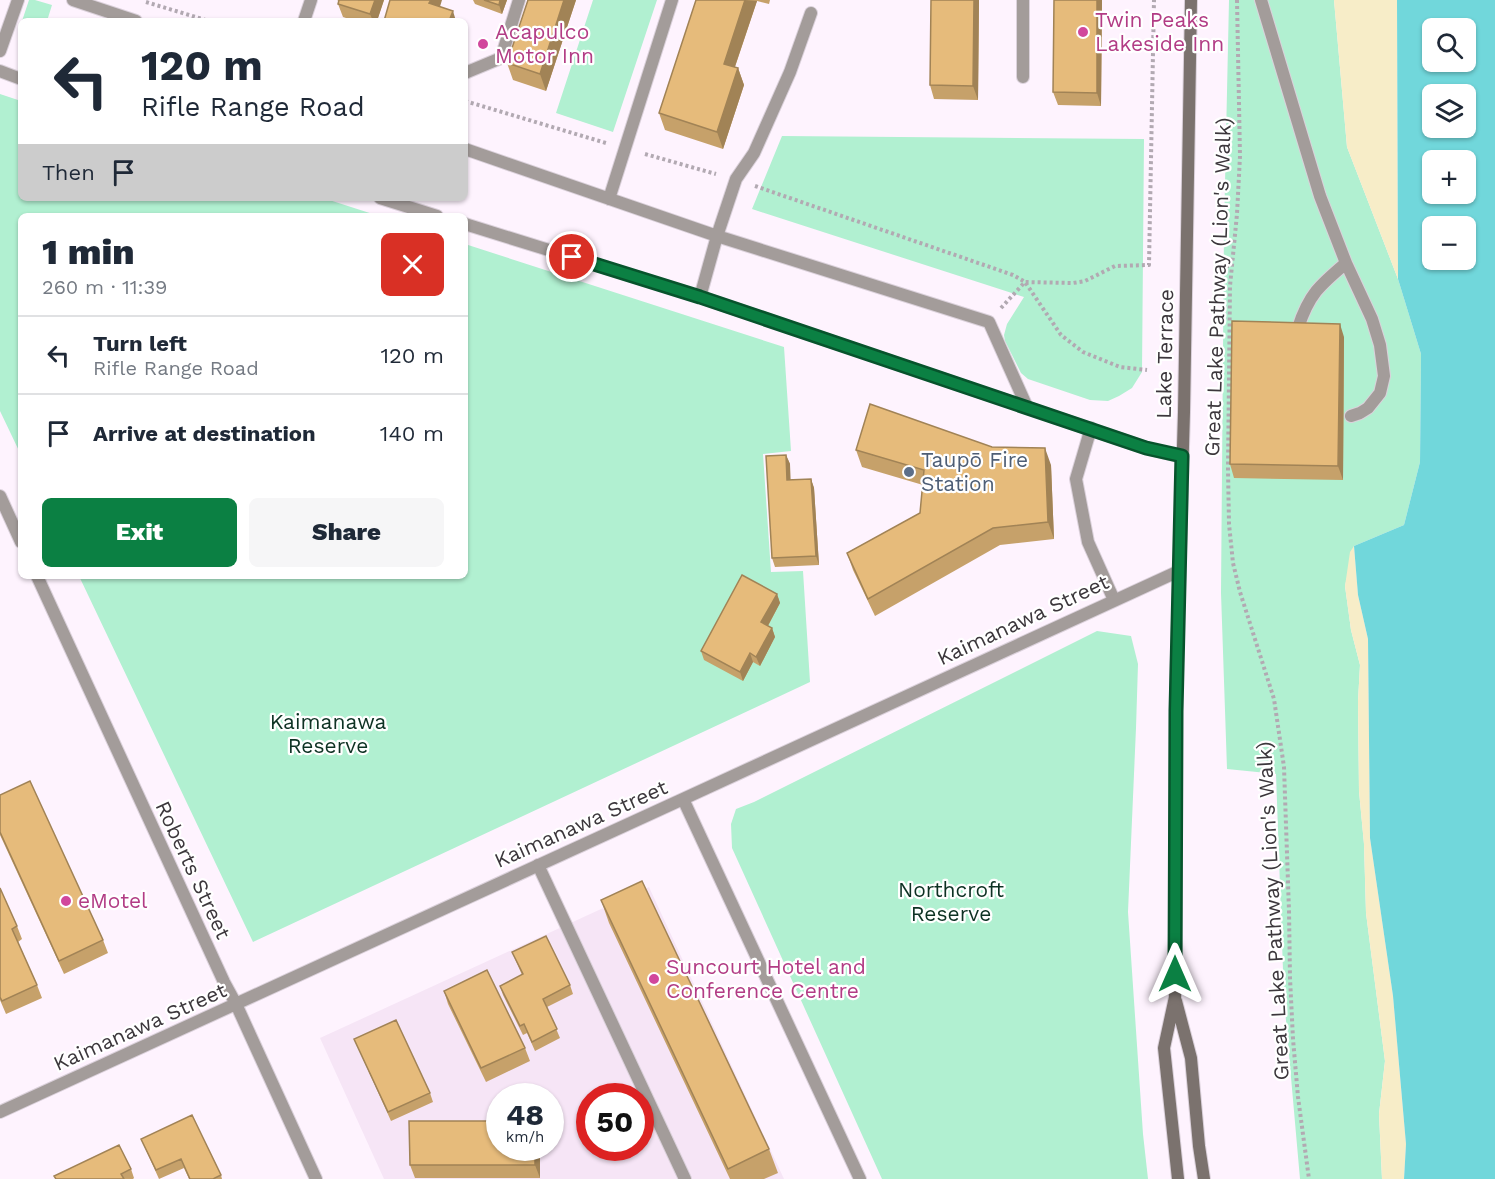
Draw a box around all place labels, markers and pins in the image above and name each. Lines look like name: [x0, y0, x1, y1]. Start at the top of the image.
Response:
place label: Twin Peaks Lakeside Inn: [1095, 7, 1224, 56]
place label: Acapulco Motor Inn: [495, 19, 594, 68]
marker: Twin Peaks Lakeside Inn: [1076, 25, 1090, 39]
marker: Acapulco Motor Inn: [476, 37, 490, 51]
pin: [546, 231, 597, 282]
place label: Taupō Fire Station: [921, 447, 1028, 496]
marker: Taupō Fire Station: [902, 465, 916, 479]
place label: eMotel: [78, 888, 148, 913]
marker: eMotel: [59, 894, 73, 908]
place label: Suncourt Hotel and Conference Centre: [666, 954, 866, 1003]
marker: Suncourt Hotel and Conference Centre: [647, 972, 661, 986]

